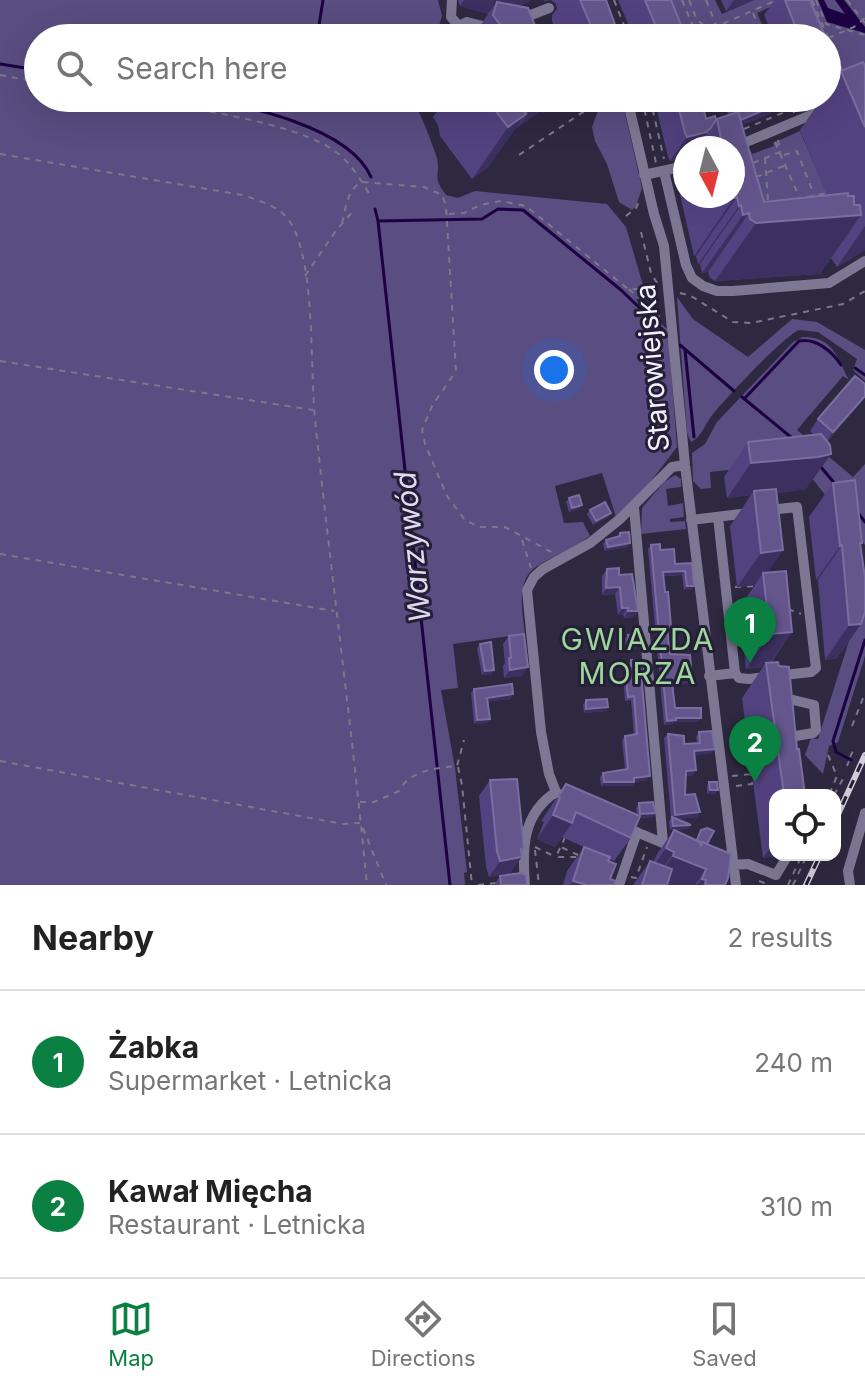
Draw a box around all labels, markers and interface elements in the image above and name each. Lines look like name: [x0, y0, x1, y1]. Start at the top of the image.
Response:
search box: [24, 24, 841, 112]
icon: search: [52, 46, 96, 90]
text: Search here: [116, 50, 288, 86]
north arrow: [673, 136, 745, 208]
street label: Starowiejska: [628, 283, 676, 453]
your location: [534, 350, 574, 390]
water label: Warzywód: [386, 469, 438, 624]
pin: 1: [724, 597, 776, 663]
district label: GWIAZDA MORZA: [561, 621, 715, 691]
pin: 2: [729, 716, 781, 782]
map controls: [769, 789, 841, 861]
button: locate: [769, 789, 841, 861]
text: Nearby: [32, 917, 154, 958]
text: 2 results: [728, 922, 833, 953]
text: Żabka: [108, 1029, 199, 1065]
text: 1: [52, 1047, 64, 1078]
text: 240 m: [754, 1047, 833, 1078]
text: Supermarket · Letnicka: [108, 1065, 392, 1096]
text: Kawał Mięcha: [108, 1173, 313, 1209]
text: 2: [50, 1191, 66, 1222]
text: 310 m: [760, 1191, 833, 1222]
text: Restaurant · Letnicka: [108, 1209, 366, 1240]
tab: Map: [108, 1297, 154, 1371]
tab: Directions: [371, 1297, 476, 1371]
tab: Saved: [692, 1297, 757, 1371]

